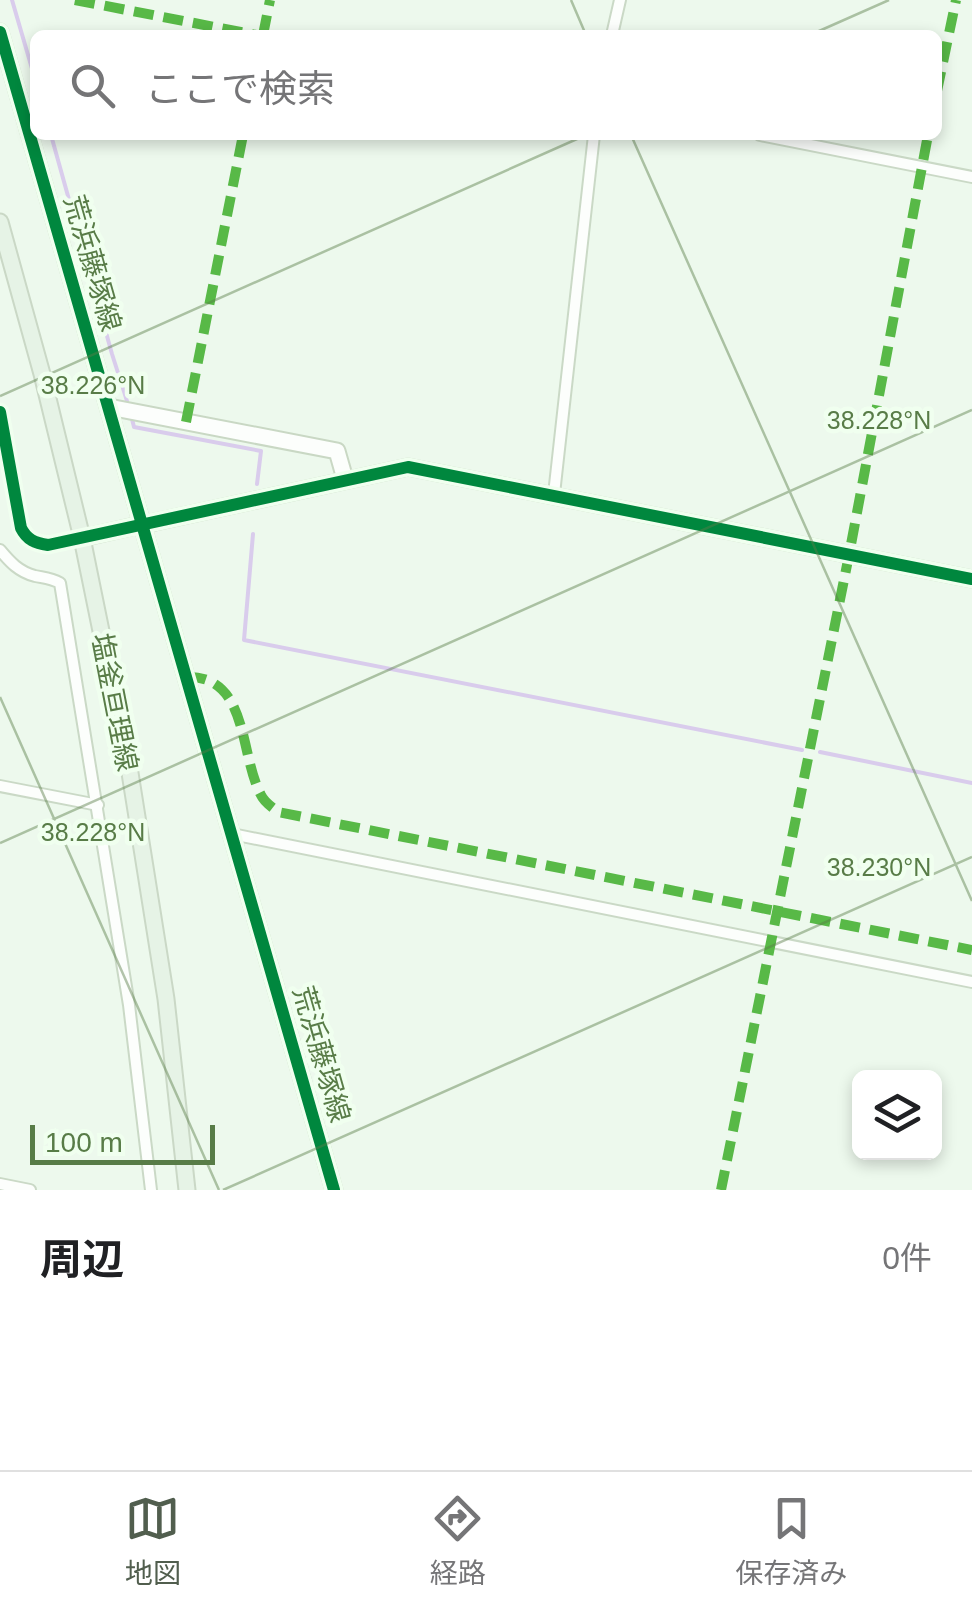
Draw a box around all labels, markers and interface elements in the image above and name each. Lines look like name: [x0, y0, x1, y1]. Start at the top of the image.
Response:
search box: [30, 30, 942, 140]
icon: search: [65, 58, 120, 113]
text: ここで検索: [145, 68, 335, 110]
street label: 荒浜藤塚線: [58, 192, 127, 335]
text: 38.226°N: [41, 371, 145, 399]
text: 38.228°N: [827, 406, 931, 434]
street label: 塩釜亘理線: [86, 630, 143, 774]
text: 38.228°N: [41, 818, 145, 846]
text: 38.230°N: [827, 853, 931, 881]
street label: 荒浜藤塚線: [287, 983, 356, 1126]
map controls: [852, 1070, 942, 1160]
button: layers: [852, 1070, 942, 1160]
scale bar: [30, 1120, 215, 1164]
text: 100 m: [45, 1127, 123, 1158]
text: 周辺: [40, 1236, 124, 1283]
text: 0件: [882, 1240, 932, 1276]
tab: 地図: [125, 1491, 181, 1591]
tab: 経路: [430, 1491, 486, 1591]
tab: 保存済み: [735, 1491, 847, 1591]

